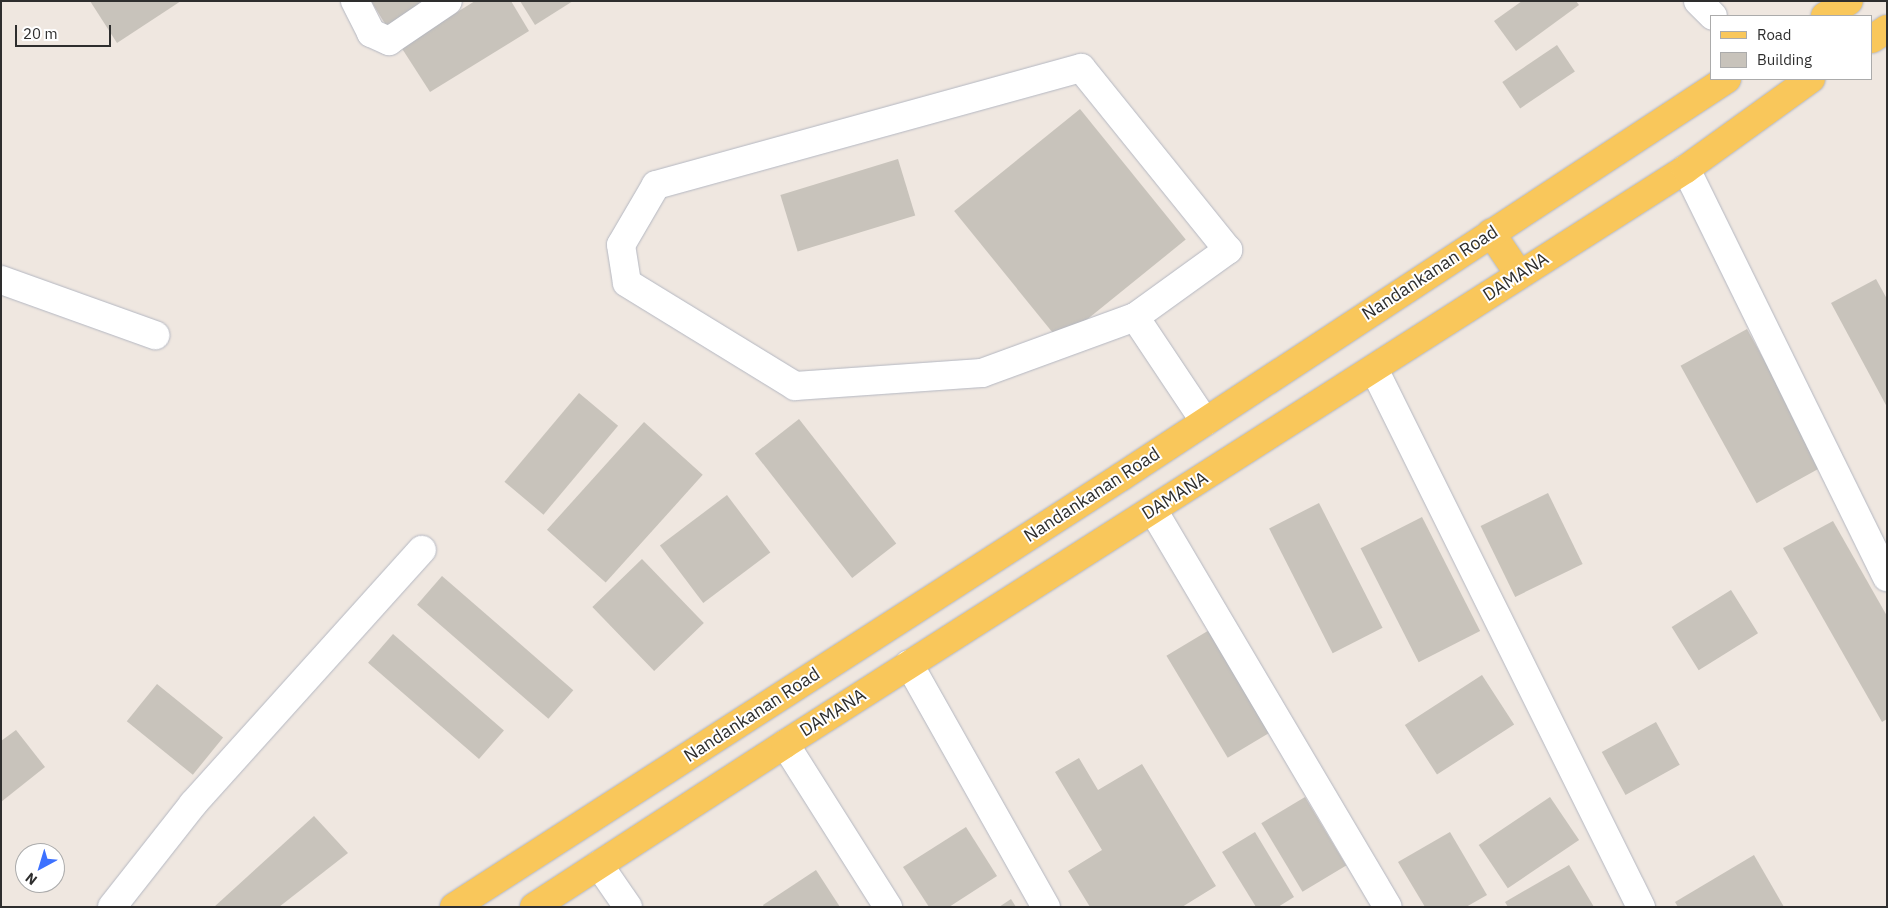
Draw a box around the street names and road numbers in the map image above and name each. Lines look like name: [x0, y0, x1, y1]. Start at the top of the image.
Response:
street label: Nandankanan Road: [1358, 221, 1502, 325]
street label: DAMANA: [1479, 248, 1553, 306]
street label: Nandankanan Road: [1020, 443, 1164, 547]
street label: DAMANA: [1138, 467, 1212, 525]
street label: Nandankanan Road: [680, 663, 824, 767]
street label: DAMANA: [796, 684, 870, 742]

